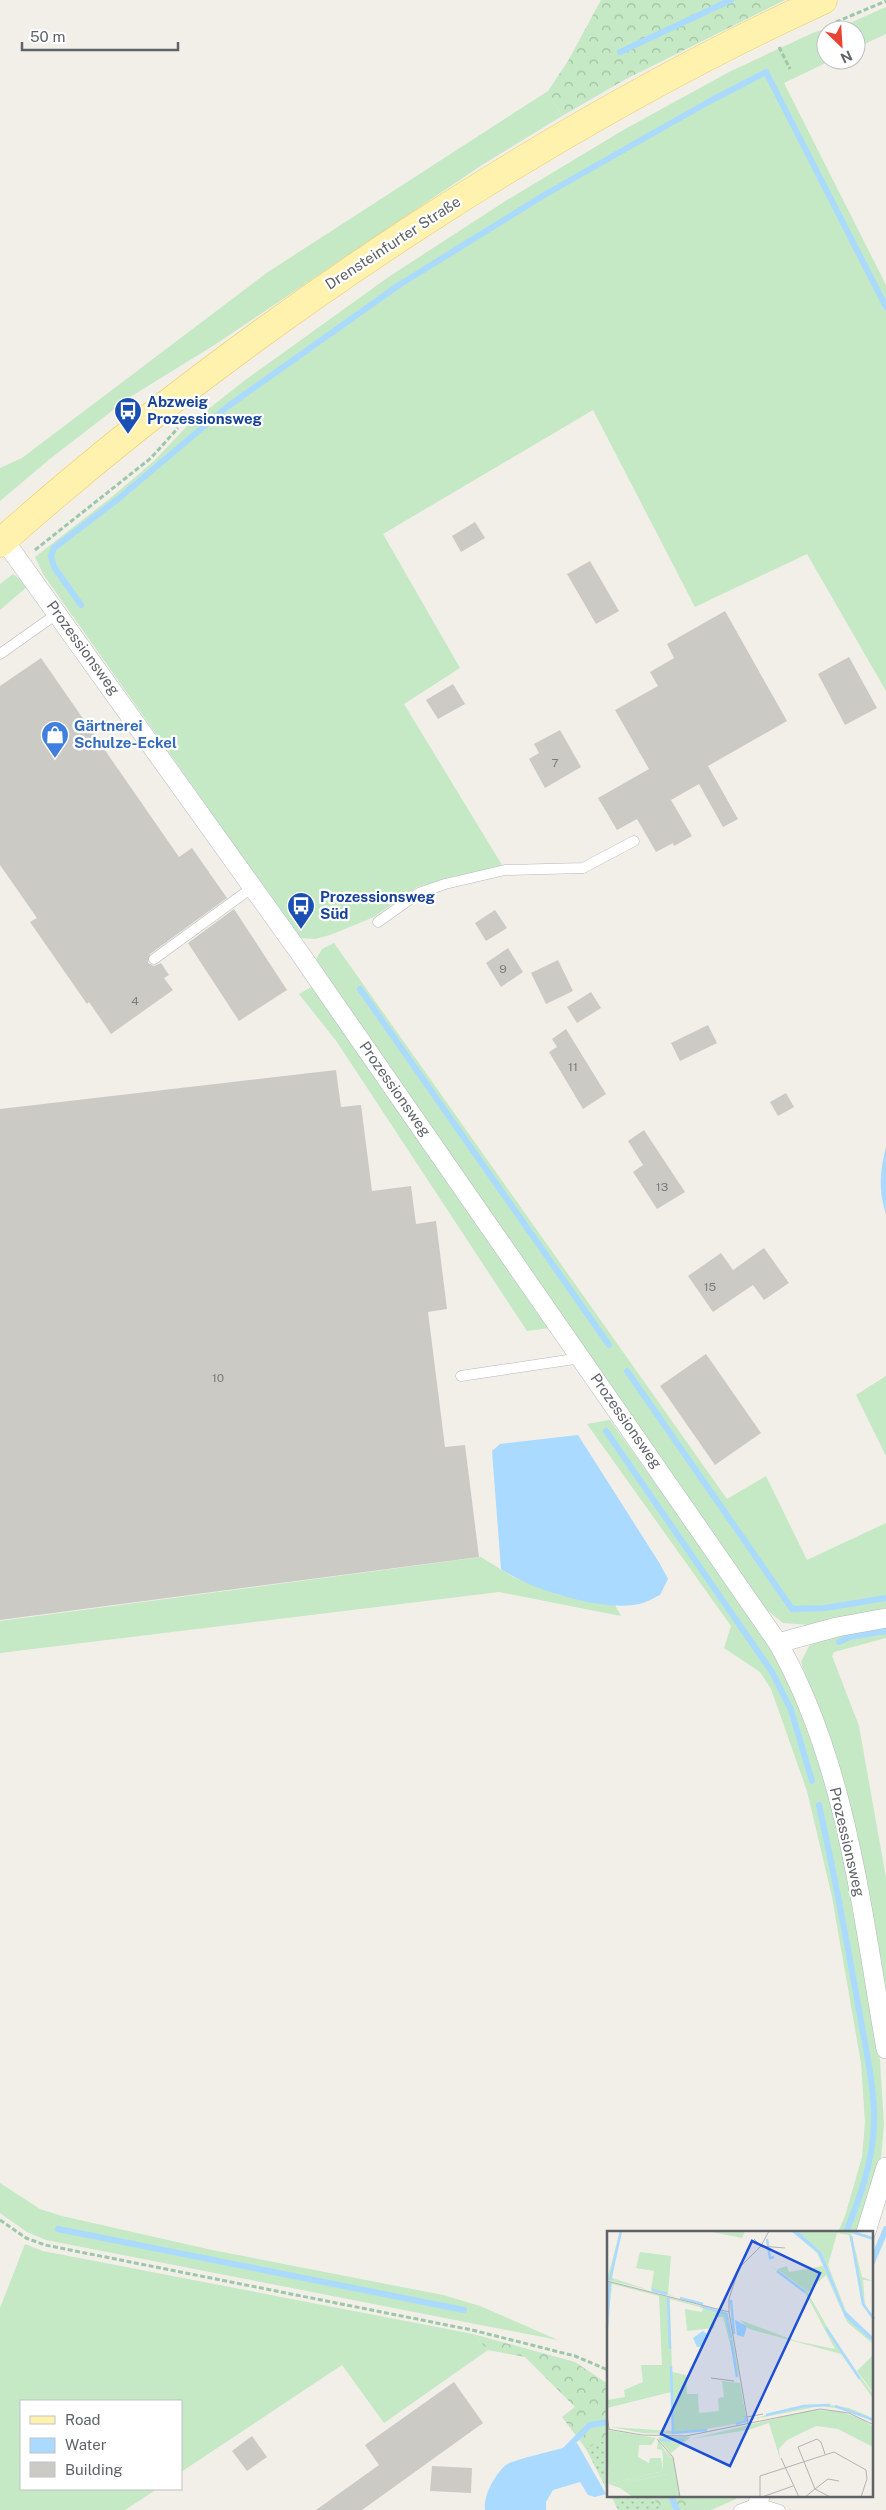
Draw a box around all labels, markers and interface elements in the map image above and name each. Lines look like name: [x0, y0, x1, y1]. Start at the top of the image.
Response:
scale bar: [22, 20, 179, 52]
north arrow: [816, 20, 866, 70]
text: 50 m: [30, 28, 65, 45]
text: N: [838, 47, 855, 66]
street label: Drensteinfurter Straße: [322, 192, 464, 293]
place label: Abzweig Prozessionsweg: [147, 393, 263, 427]
bus stop icon: Abzweig Prozessionsweg: [113, 396, 143, 435]
street label: Prozessionsweg: [44, 597, 123, 698]
place label: Gärtnerei Schulze-Eckel: [74, 717, 177, 751]
shop icon: Gärtnerei Schulze-Eckel: [40, 720, 70, 759]
house number: 7: [551, 756, 559, 770]
place label: Prozessionsweg Süd: [320, 888, 436, 922]
bus stop icon: Prozessionsweg Süd: [286, 891, 316, 930]
house number: 9: [499, 962, 507, 976]
house number: 4: [131, 994, 139, 1008]
street label: Prozessionsweg: [356, 1038, 435, 1139]
house number: 11: [568, 1060, 578, 1074]
house number: 13: [656, 1180, 668, 1194]
house number: 15: [704, 1280, 717, 1294]
street label: Prozessionsweg: [587, 1370, 666, 1471]
house number: 10: [212, 1371, 224, 1385]
street label: Prozessionsweg: [827, 1785, 868, 1898]
inset map: [607, 2231, 874, 2498]
legend: [20, 2400, 182, 2490]
text: Road: [65, 2411, 101, 2428]
text: Water: [65, 2436, 107, 2453]
text: Building: [65, 2461, 123, 2478]

